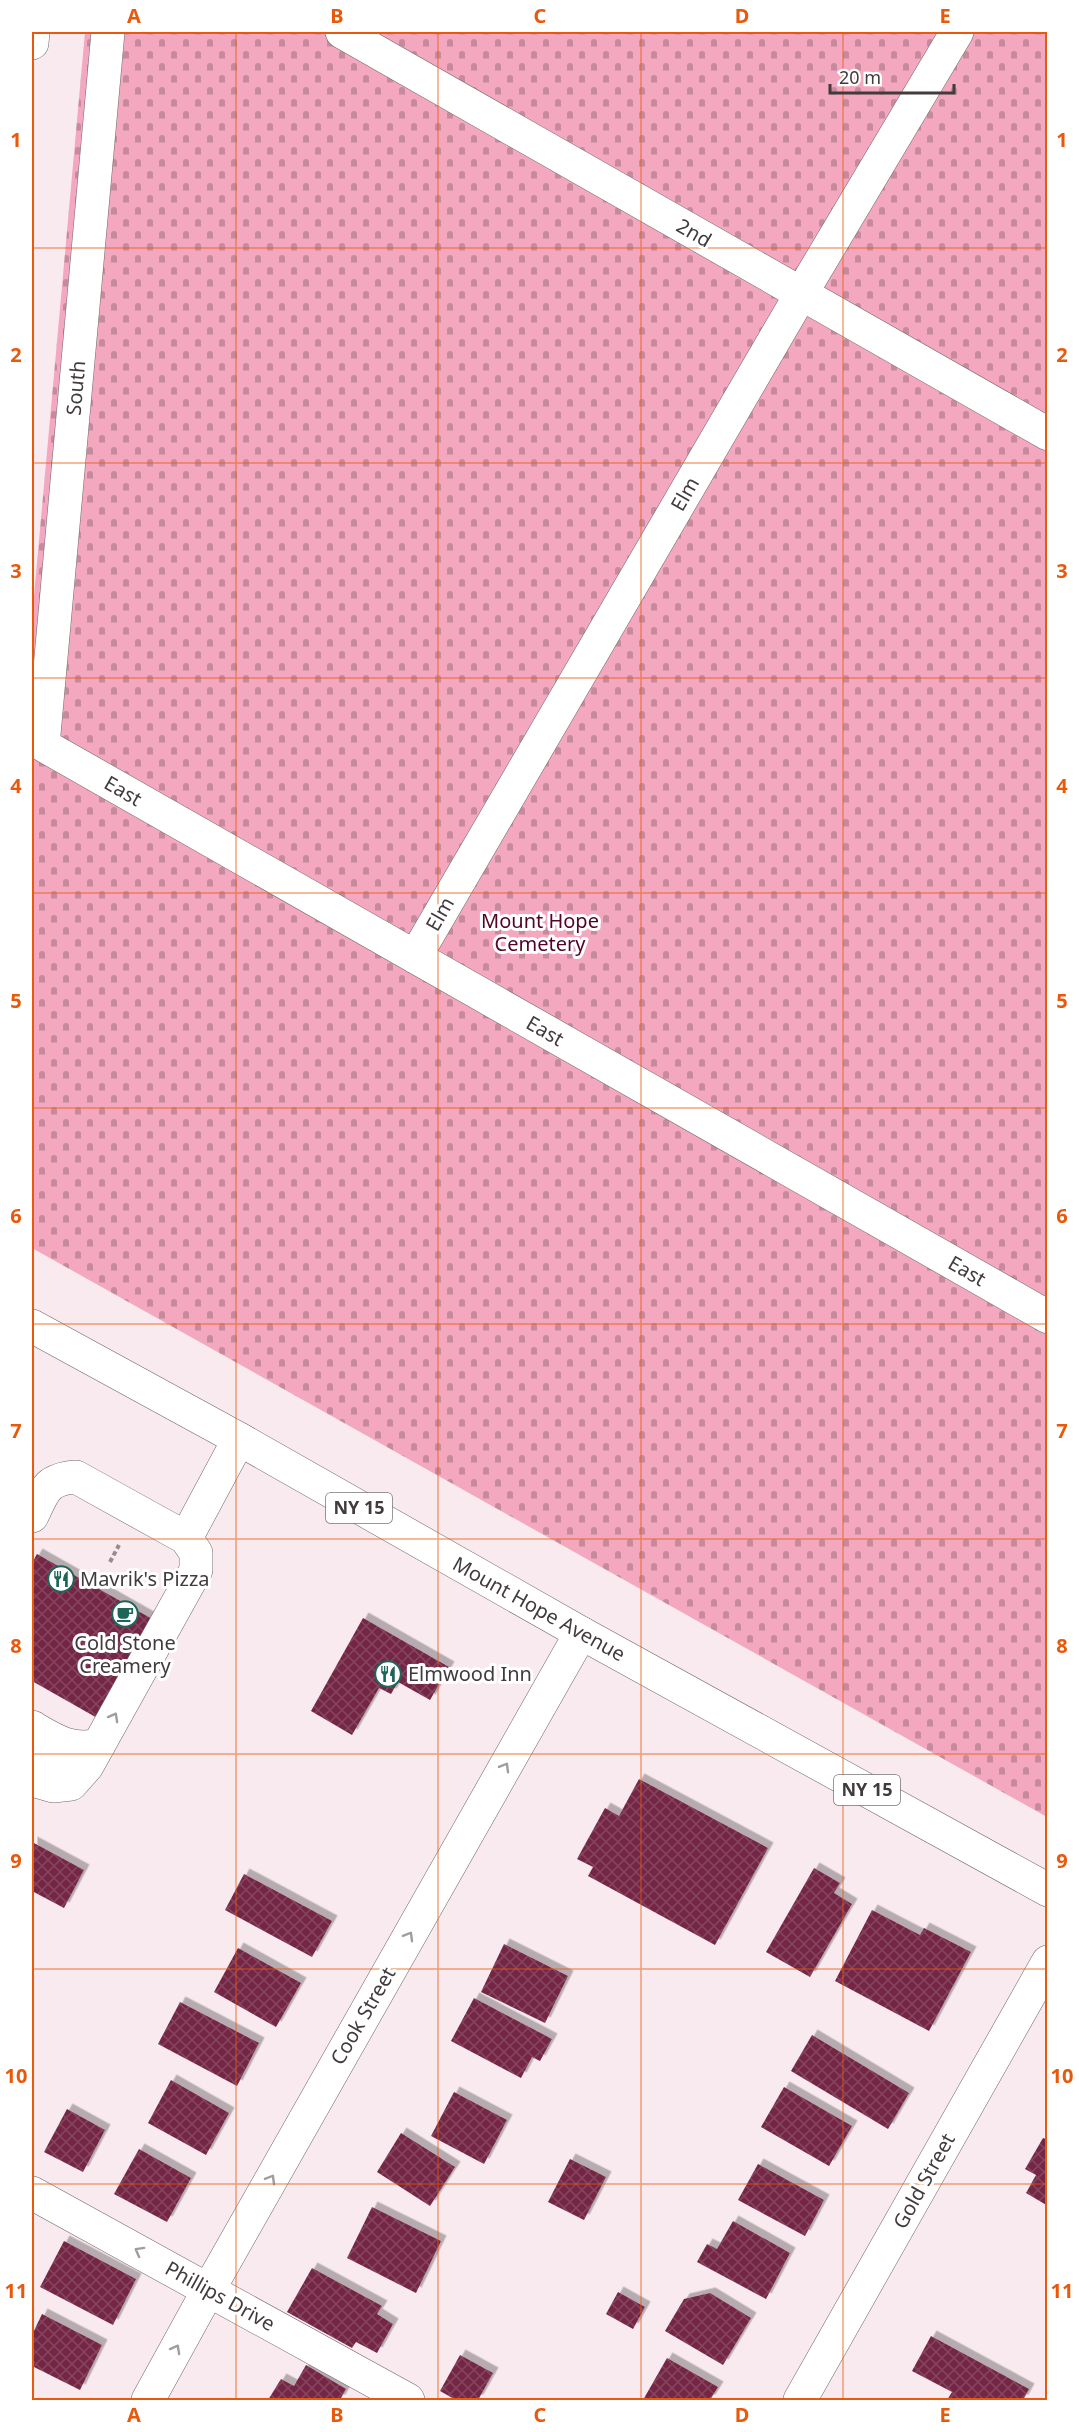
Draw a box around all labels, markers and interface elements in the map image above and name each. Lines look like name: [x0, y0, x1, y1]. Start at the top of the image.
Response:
text: A: [127, 2, 141, 29]
text: B: [330, 2, 344, 29]
text: C: [534, 2, 547, 29]
text: D: [735, 2, 749, 29]
text: E: [939, 2, 951, 29]
scale bar: [830, 57, 954, 95]
text: 20 m: [839, 65, 881, 89]
text: 1: [10, 126, 22, 153]
text: 1: [1056, 126, 1068, 153]
street label: 2nd: [672, 212, 717, 253]
text: 2: [10, 341, 22, 368]
text: 2: [1056, 341, 1068, 368]
street label: South: [60, 359, 91, 417]
street label: Elm: [664, 472, 705, 516]
text: 3: [10, 557, 22, 584]
text: 3: [1056, 557, 1068, 584]
street label: East: [100, 769, 147, 812]
text: 4: [10, 772, 22, 799]
text: 4: [1056, 772, 1068, 799]
street label: Elm: [419, 892, 460, 936]
park label: Mount Hope Cemetery: [481, 907, 599, 957]
text: 5: [10, 987, 22, 1014]
text: 5: [1056, 987, 1068, 1014]
street label: East: [522, 1009, 569, 1052]
text: 6: [10, 1202, 22, 1229]
text: 6: [1056, 1202, 1068, 1229]
street label: East: [944, 1249, 991, 1292]
text: 7: [10, 1417, 22, 1444]
text: 7: [1056, 1417, 1068, 1444]
road number: NY 15: [326, 1493, 392, 1523]
street label: Mount Hope Avenue: [448, 1550, 630, 1667]
restaurant icon: Mavrik's Pizza: [46, 1564, 76, 1594]
place label: Mavrik's Pizza: [80, 1565, 210, 1592]
cafe icon: Cold Stone Creamery: [110, 1599, 140, 1629]
place label: Cold Stone Creamery: [74, 1629, 176, 1679]
text: 8: [10, 1632, 22, 1659]
text: 8: [1056, 1632, 1068, 1659]
restaurant icon: Elmwood Inn: [373, 1659, 403, 1689]
place label: Elmwood Inn: [408, 1660, 532, 1687]
one-way arrow: [107, 1712, 119, 1723]
one-way arrow: [498, 1763, 509, 1773]
road number: NY 15: [834, 1775, 900, 1805]
text: 9: [10, 1847, 22, 1874]
text: 9: [1056, 1847, 1068, 1874]
one-way arrow: [401, 1932, 413, 1942]
street label: Cook Street: [324, 1962, 401, 2070]
text: 10: [5, 2062, 27, 2089]
text: 10: [1051, 2062, 1073, 2089]
street label: Gold Street: [886, 2128, 961, 2233]
one-way arrow: [264, 2175, 275, 2185]
one-way arrow: [134, 2247, 145, 2258]
street label: Phillips Drive: [161, 2254, 280, 2337]
text: 11: [5, 2277, 27, 2304]
text: 11: [1051, 2277, 1073, 2304]
one-way arrow: [169, 2345, 180, 2355]
text: A: [127, 2401, 141, 2428]
text: B: [330, 2401, 344, 2428]
text: C: [534, 2401, 547, 2428]
text: D: [735, 2401, 749, 2428]
text: E: [939, 2401, 951, 2428]

